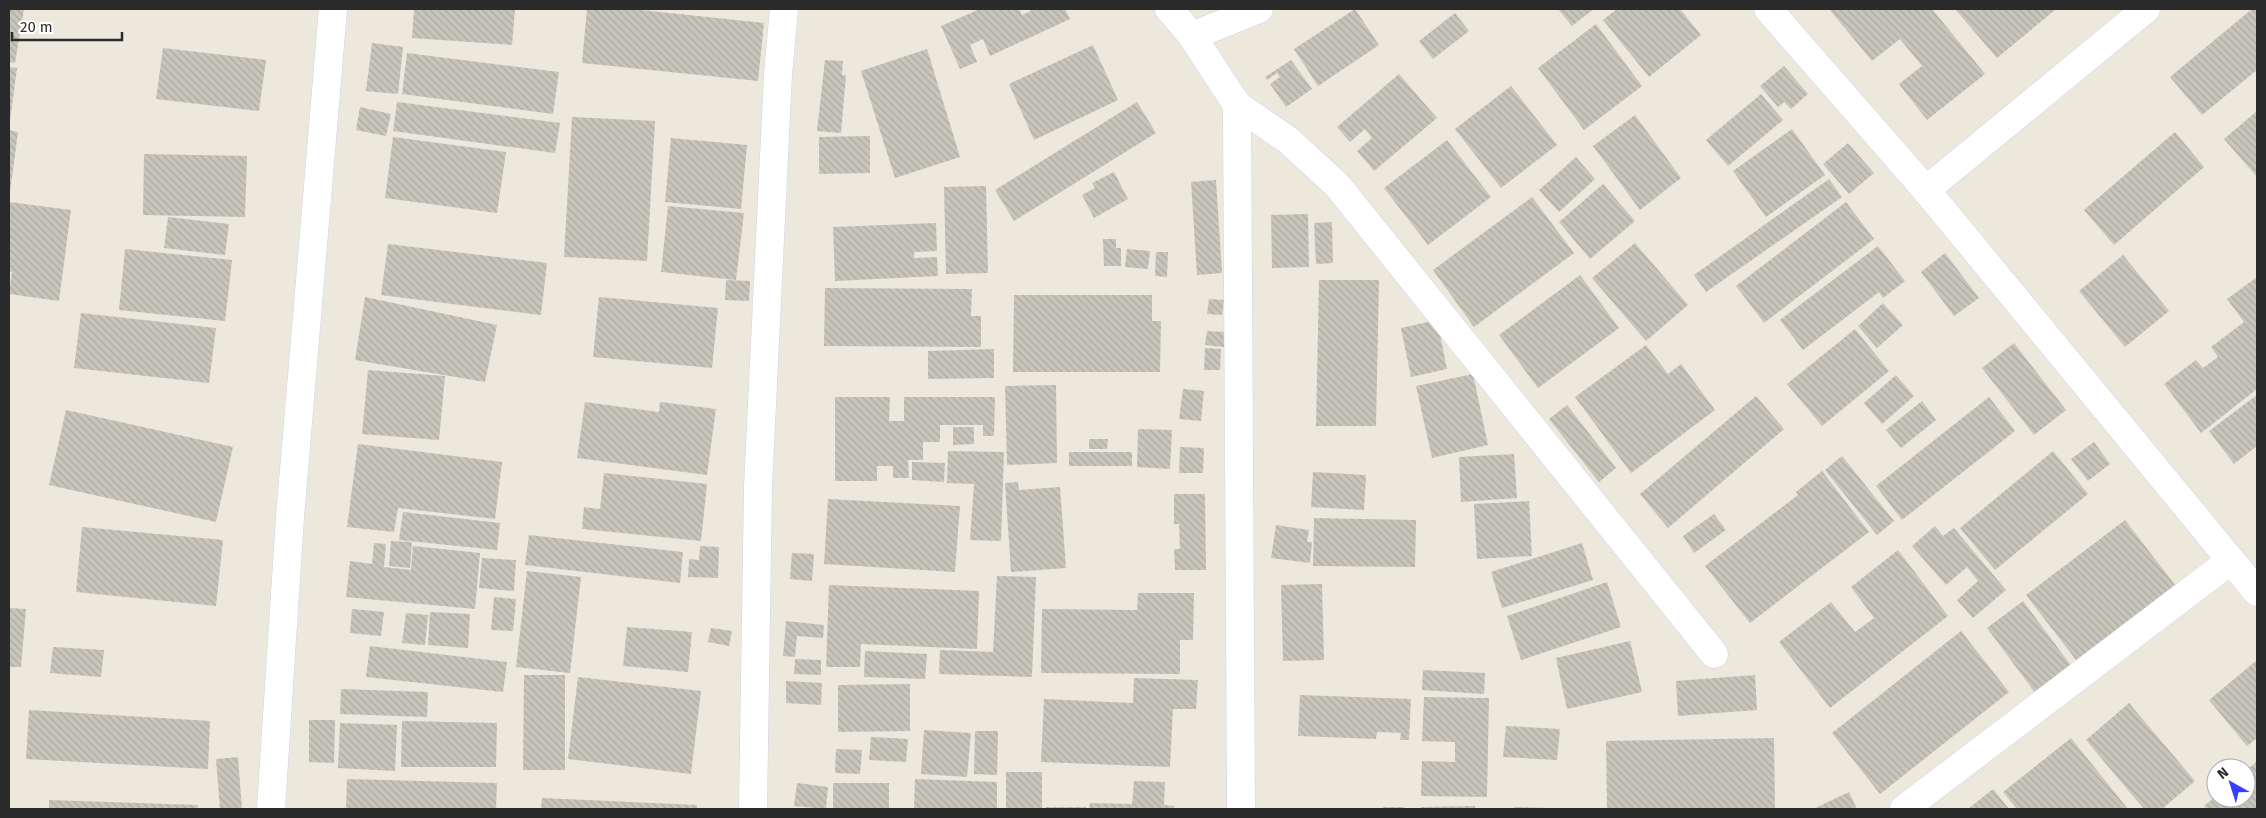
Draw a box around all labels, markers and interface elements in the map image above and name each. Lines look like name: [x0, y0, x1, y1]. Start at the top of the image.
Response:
scale bar: [12, 10, 122, 42]
text: 20 m: [20, 18, 53, 36]
north arrow: [2206, 758, 2256, 808]
text: N: [2214, 764, 2232, 783]

